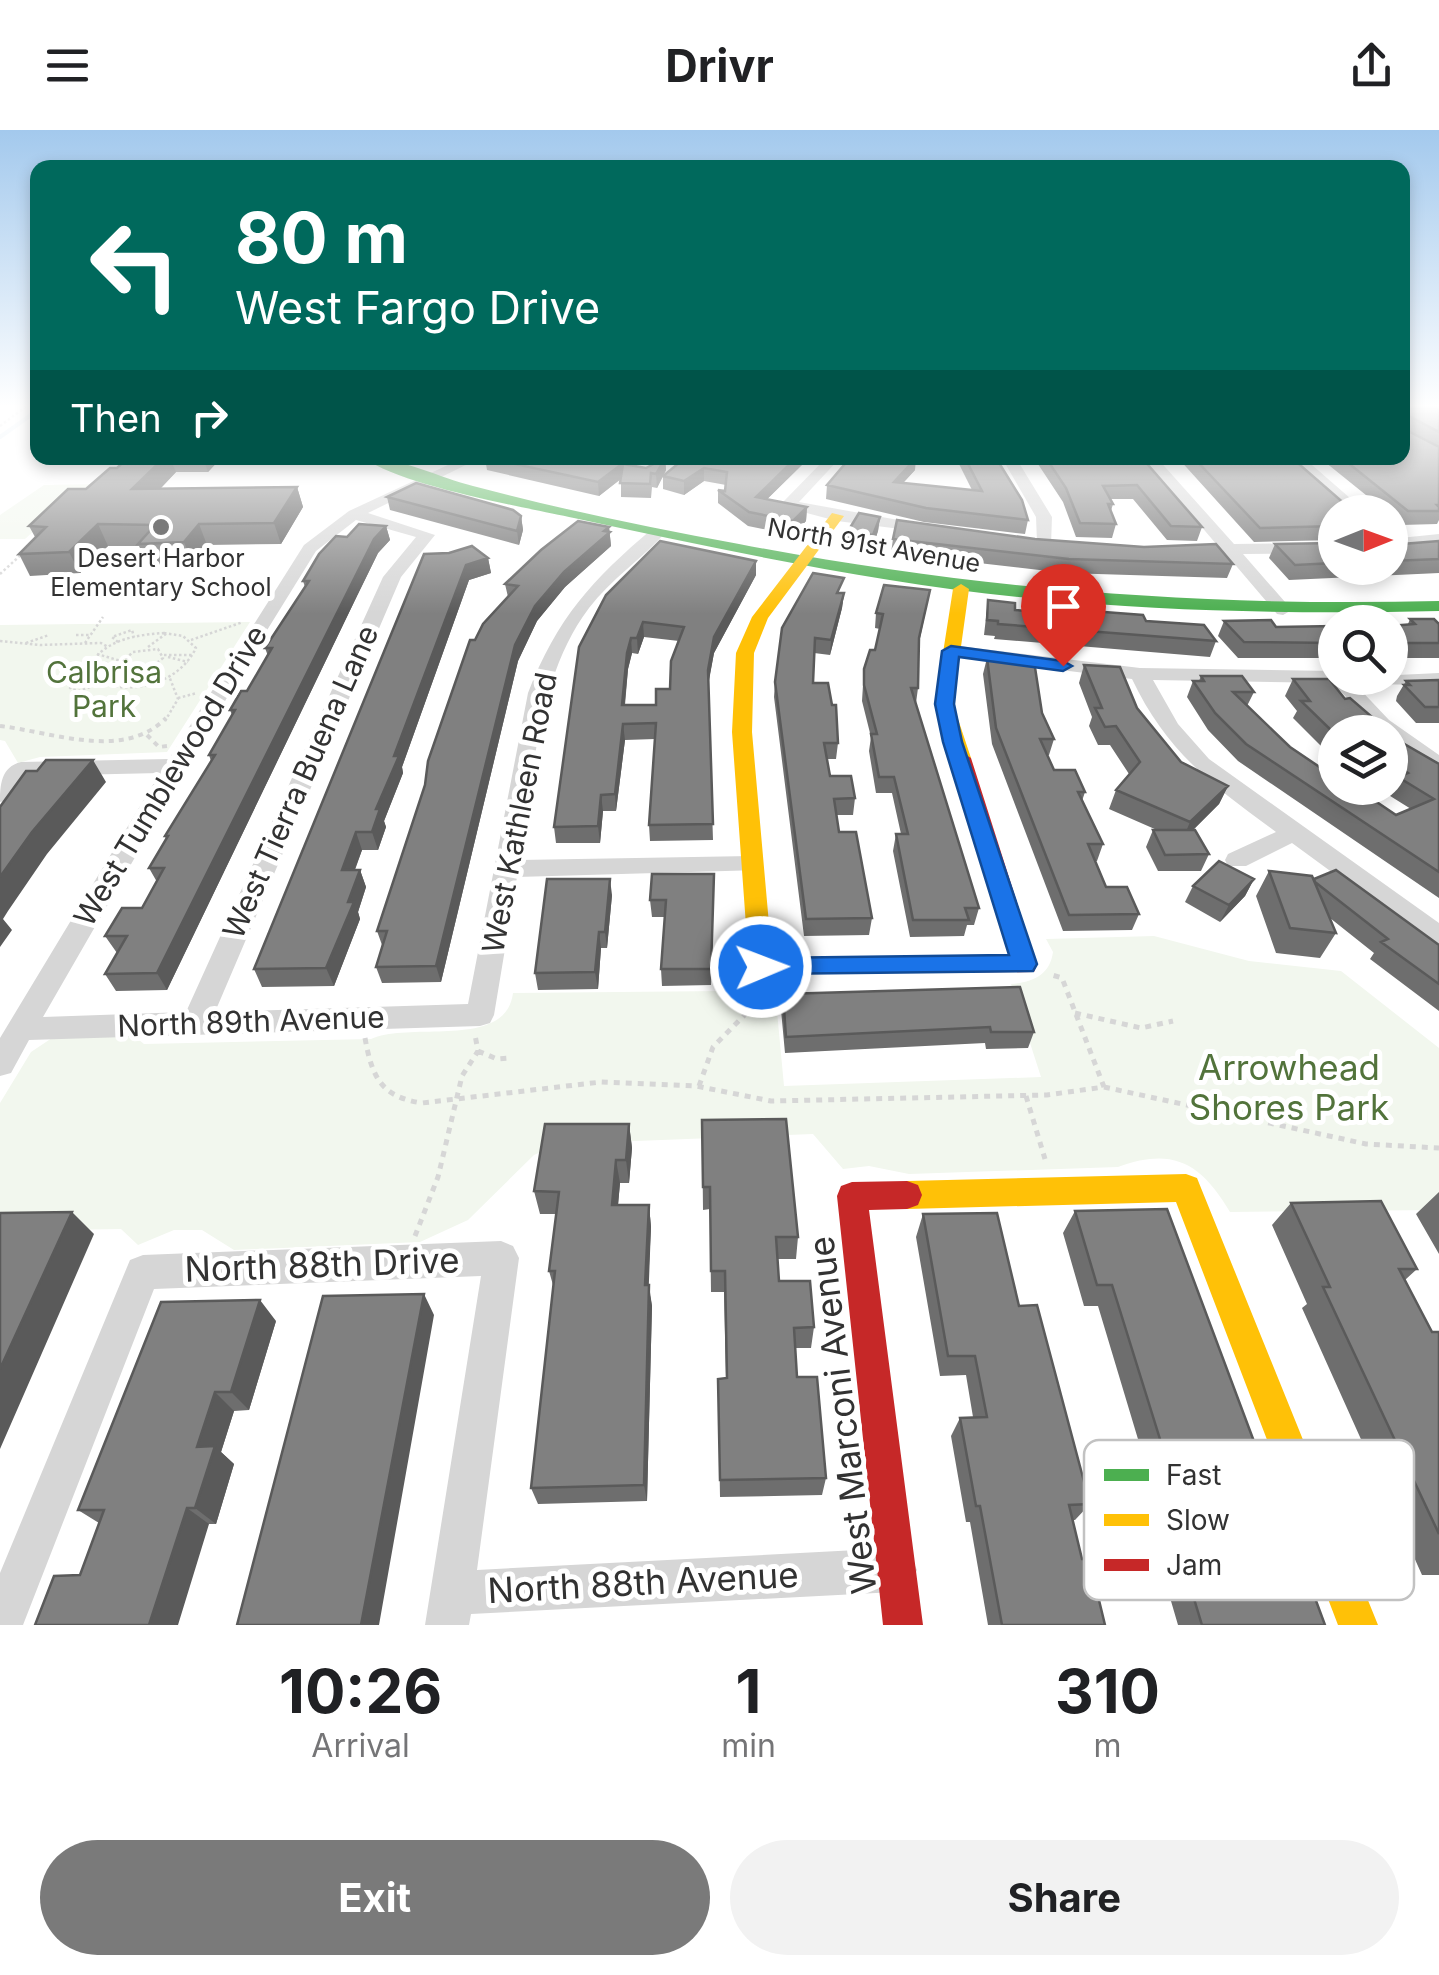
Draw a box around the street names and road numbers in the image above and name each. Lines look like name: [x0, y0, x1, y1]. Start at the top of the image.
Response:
street label: North 91st Avenue: [765, 512, 983, 578]
street label: West Tumblewood Drive: [66, 619, 274, 932]
street label: West Tierra Buena Lane: [215, 619, 385, 944]
street label: West Kathleen Road: [474, 670, 564, 956]
street label: North 89th Avenue: [117, 998, 385, 1044]
street label: West Marconi Avenue: [799, 1234, 885, 1596]
street label: North 88th Drive: [184, 1238, 460, 1290]
street label: North 88th Avenue: [486, 1553, 799, 1611]

